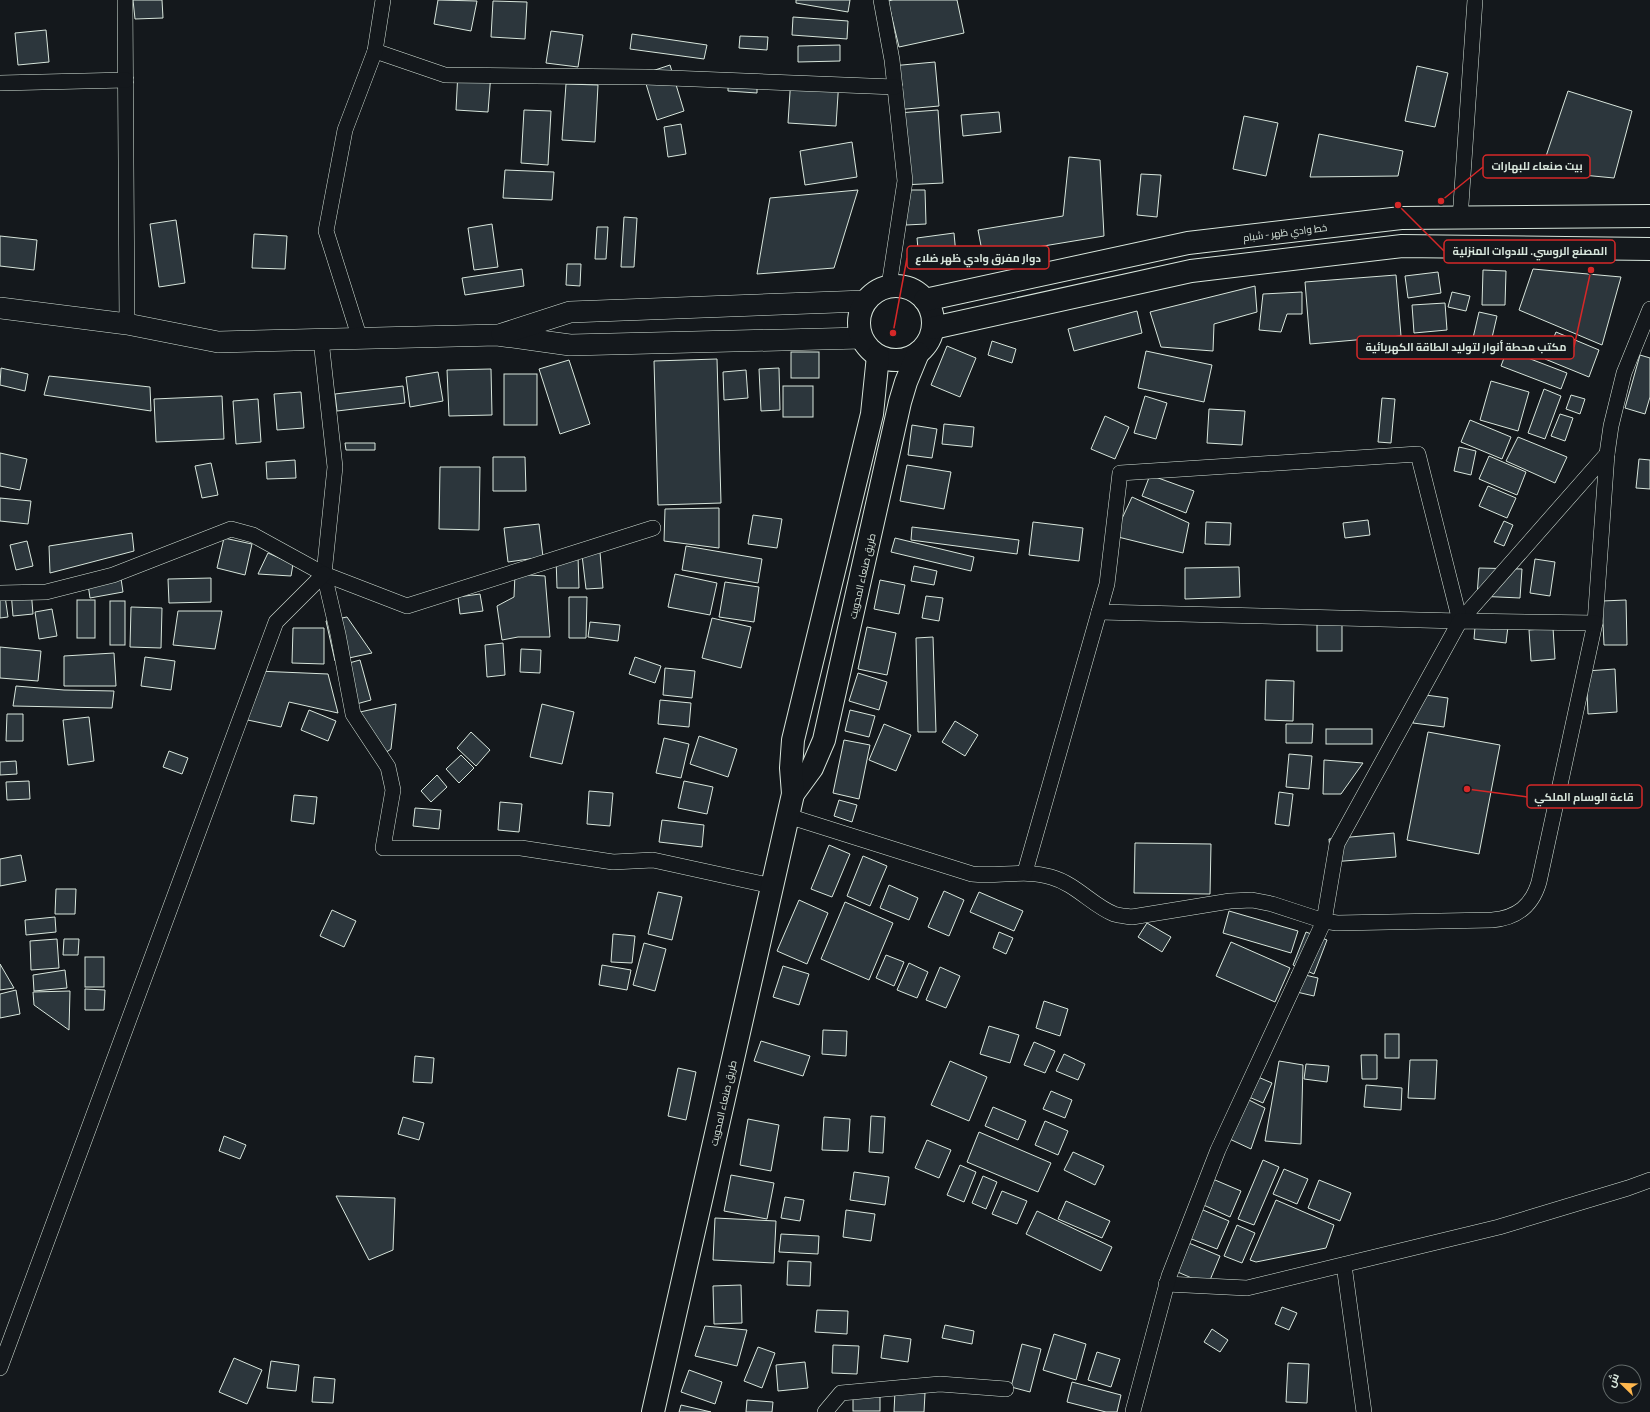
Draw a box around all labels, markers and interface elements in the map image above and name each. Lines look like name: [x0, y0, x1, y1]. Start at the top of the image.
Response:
callout: بيت صنعاء للبهارات: [1483, 155, 1590, 178]
text: بيت صنعاء للبهارات: [1491, 159, 1583, 174]
street label: خط وادي ظهر - شبام: [1242, 221, 1328, 245]
callout: المصنع الروسي. للادوات المنزلية: [1444, 240, 1615, 263]
text: المصنع الروسي. للادوات المنزلية: [1453, 244, 1607, 261]
callout: دوار مفرق وادي ظهر ضلاع: [907, 246, 1049, 269]
text: دوار مفرق وادي ظهر ضلاع: [915, 251, 1041, 268]
callout: مكتب محطة أنوار لتوليد الطاقة الكهربائية: [1357, 336, 1574, 359]
text: مكتب محطة أنوار لتوليد الطاقة الكهربائية: [1366, 340, 1566, 355]
street label: طريق صنعاء المحويت: [846, 532, 879, 620]
callout: قاعة الوسام الملكي: [1527, 785, 1642, 808]
text: قاعة الوسام الملكي: [1534, 790, 1634, 807]
street label: طريق صنعاء المحويت: [707, 1059, 740, 1147]
north arrow: [1602, 1364, 1642, 1404]
text: ش: [1604, 1371, 1622, 1389]

